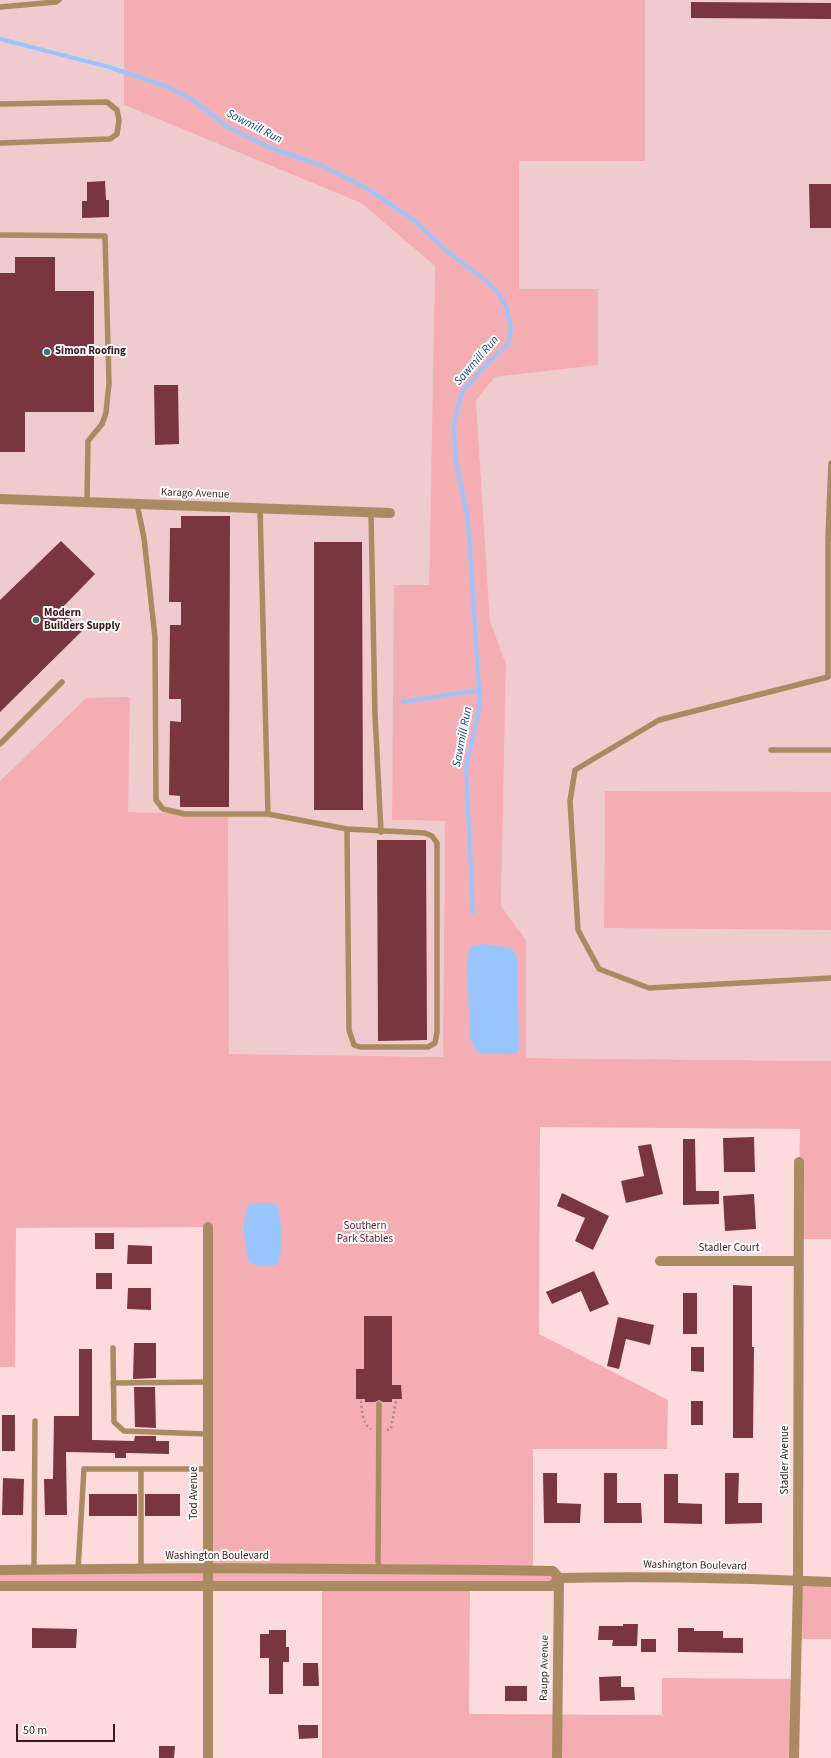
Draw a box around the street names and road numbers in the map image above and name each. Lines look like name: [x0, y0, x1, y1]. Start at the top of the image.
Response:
street label: Karago Avenue: [161, 486, 229, 502]
street label: Stadler Court: [699, 1242, 759, 1256]
street label: Stadler Avenue: [779, 1426, 793, 1494]
street label: Tod Avenue: [188, 1466, 202, 1520]
street label: Washington Boulevard: [165, 1550, 269, 1564]
street label: Washington Boulevard: [643, 1558, 747, 1574]
street label: Raupp Avenue: [538, 1635, 552, 1701]

